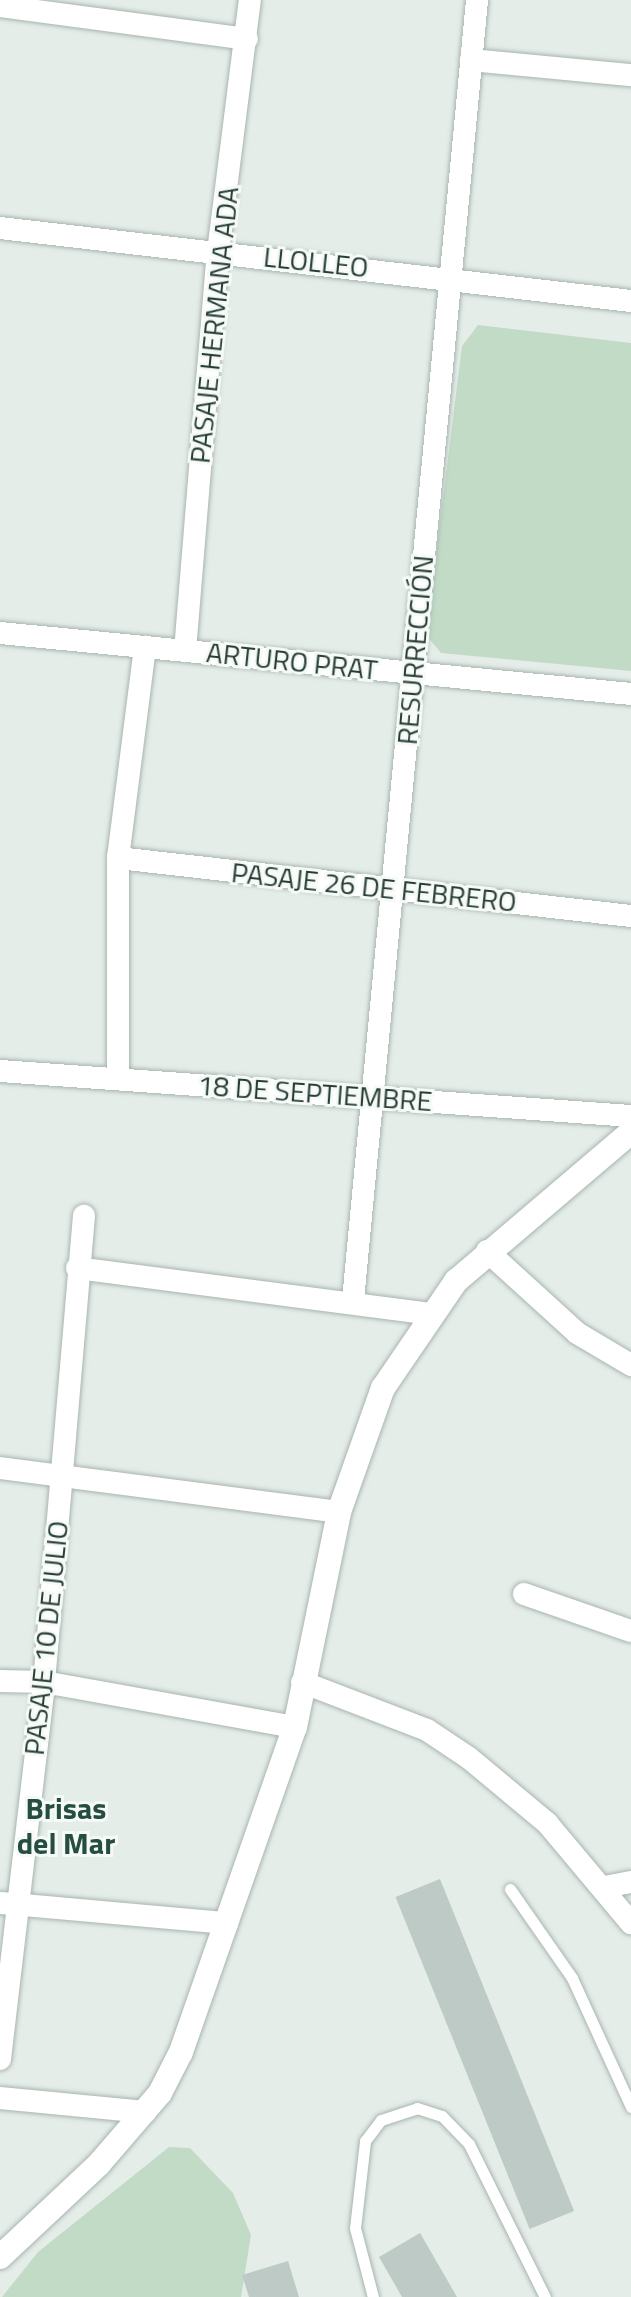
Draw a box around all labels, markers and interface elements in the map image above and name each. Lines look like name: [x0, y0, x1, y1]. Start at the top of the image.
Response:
street label: PASAJE HERMANA ADA: [183, 185, 245, 465]
street label: LLOLLEO: [262, 240, 370, 284]
street label: RESURRECCIÓN: [390, 554, 440, 746]
street label: ARTURO PRAT: [205, 635, 379, 687]
street label: PASAJE 26 DE FEBRERO: [230, 855, 518, 919]
street label: 18 DE SEPTIEMBRE: [197, 1068, 433, 1118]
street label: PASAJE 10 DE JULIO: [17, 1519, 75, 1757]
district label: Brisas del Mar: [17, 1790, 115, 1860]

